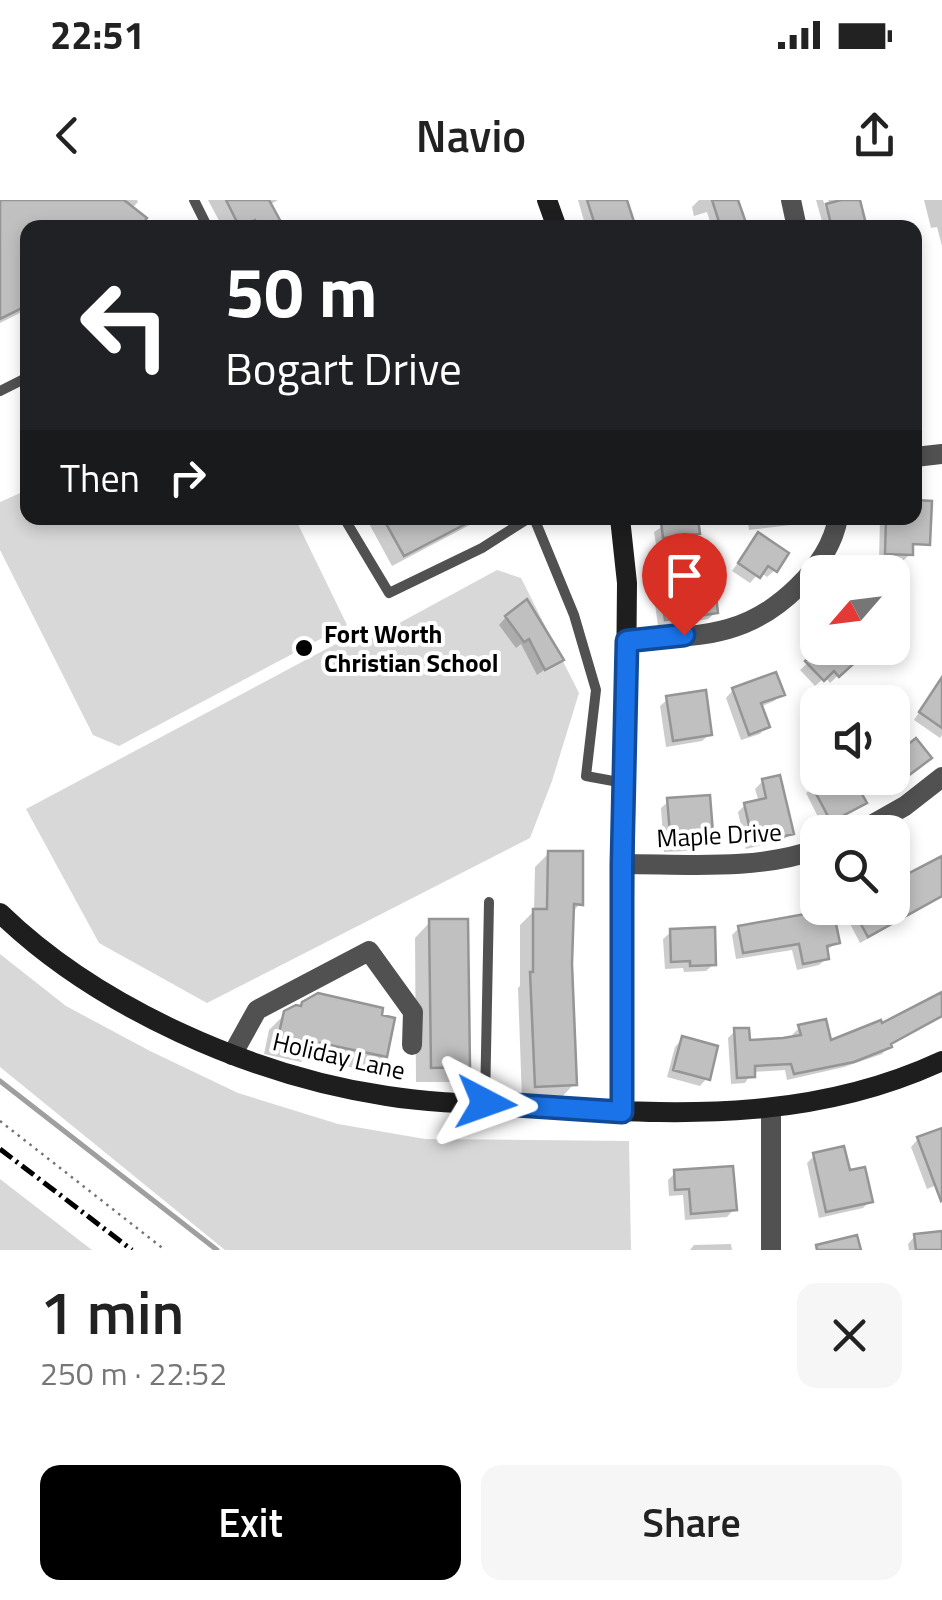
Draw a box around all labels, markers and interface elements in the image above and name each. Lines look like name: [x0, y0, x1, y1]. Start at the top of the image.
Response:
text: 22:51: [50, 6, 145, 64]
text: Navio: [416, 101, 526, 169]
icon: back: [40, 108, 95, 163]
icon: share: [847, 108, 902, 163]
text: 50 m: [225, 238, 378, 344]
icon: left: [60, 260, 190, 390]
text: Bogart Drive: [225, 334, 462, 402]
text: Then: [60, 449, 140, 507]
icon: right: [160, 450, 215, 505]
pin: [642, 533, 727, 636]
icon: arrive: [657, 548, 712, 603]
north arrow: [800, 555, 910, 665]
map controls: [800, 555, 910, 925]
place label: Fort Worth Christian School: [324, 615, 499, 682]
marker: Fort Worth Christian School: [293, 637, 315, 659]
button: sound: [800, 685, 910, 795]
street label: Maple Drive: [655, 813, 783, 857]
button: search: [800, 815, 910, 925]
street label: Holiday Lane: [269, 1022, 409, 1090]
position arrow: [434, 1051, 538, 1155]
text: 1 min: [40, 1266, 184, 1357]
button: close: [797, 1283, 902, 1388]
text: 250 m · 22:52: [40, 1349, 227, 1397]
button: Exit: [40, 1465, 461, 1580]
button: Share: [481, 1465, 902, 1580]

